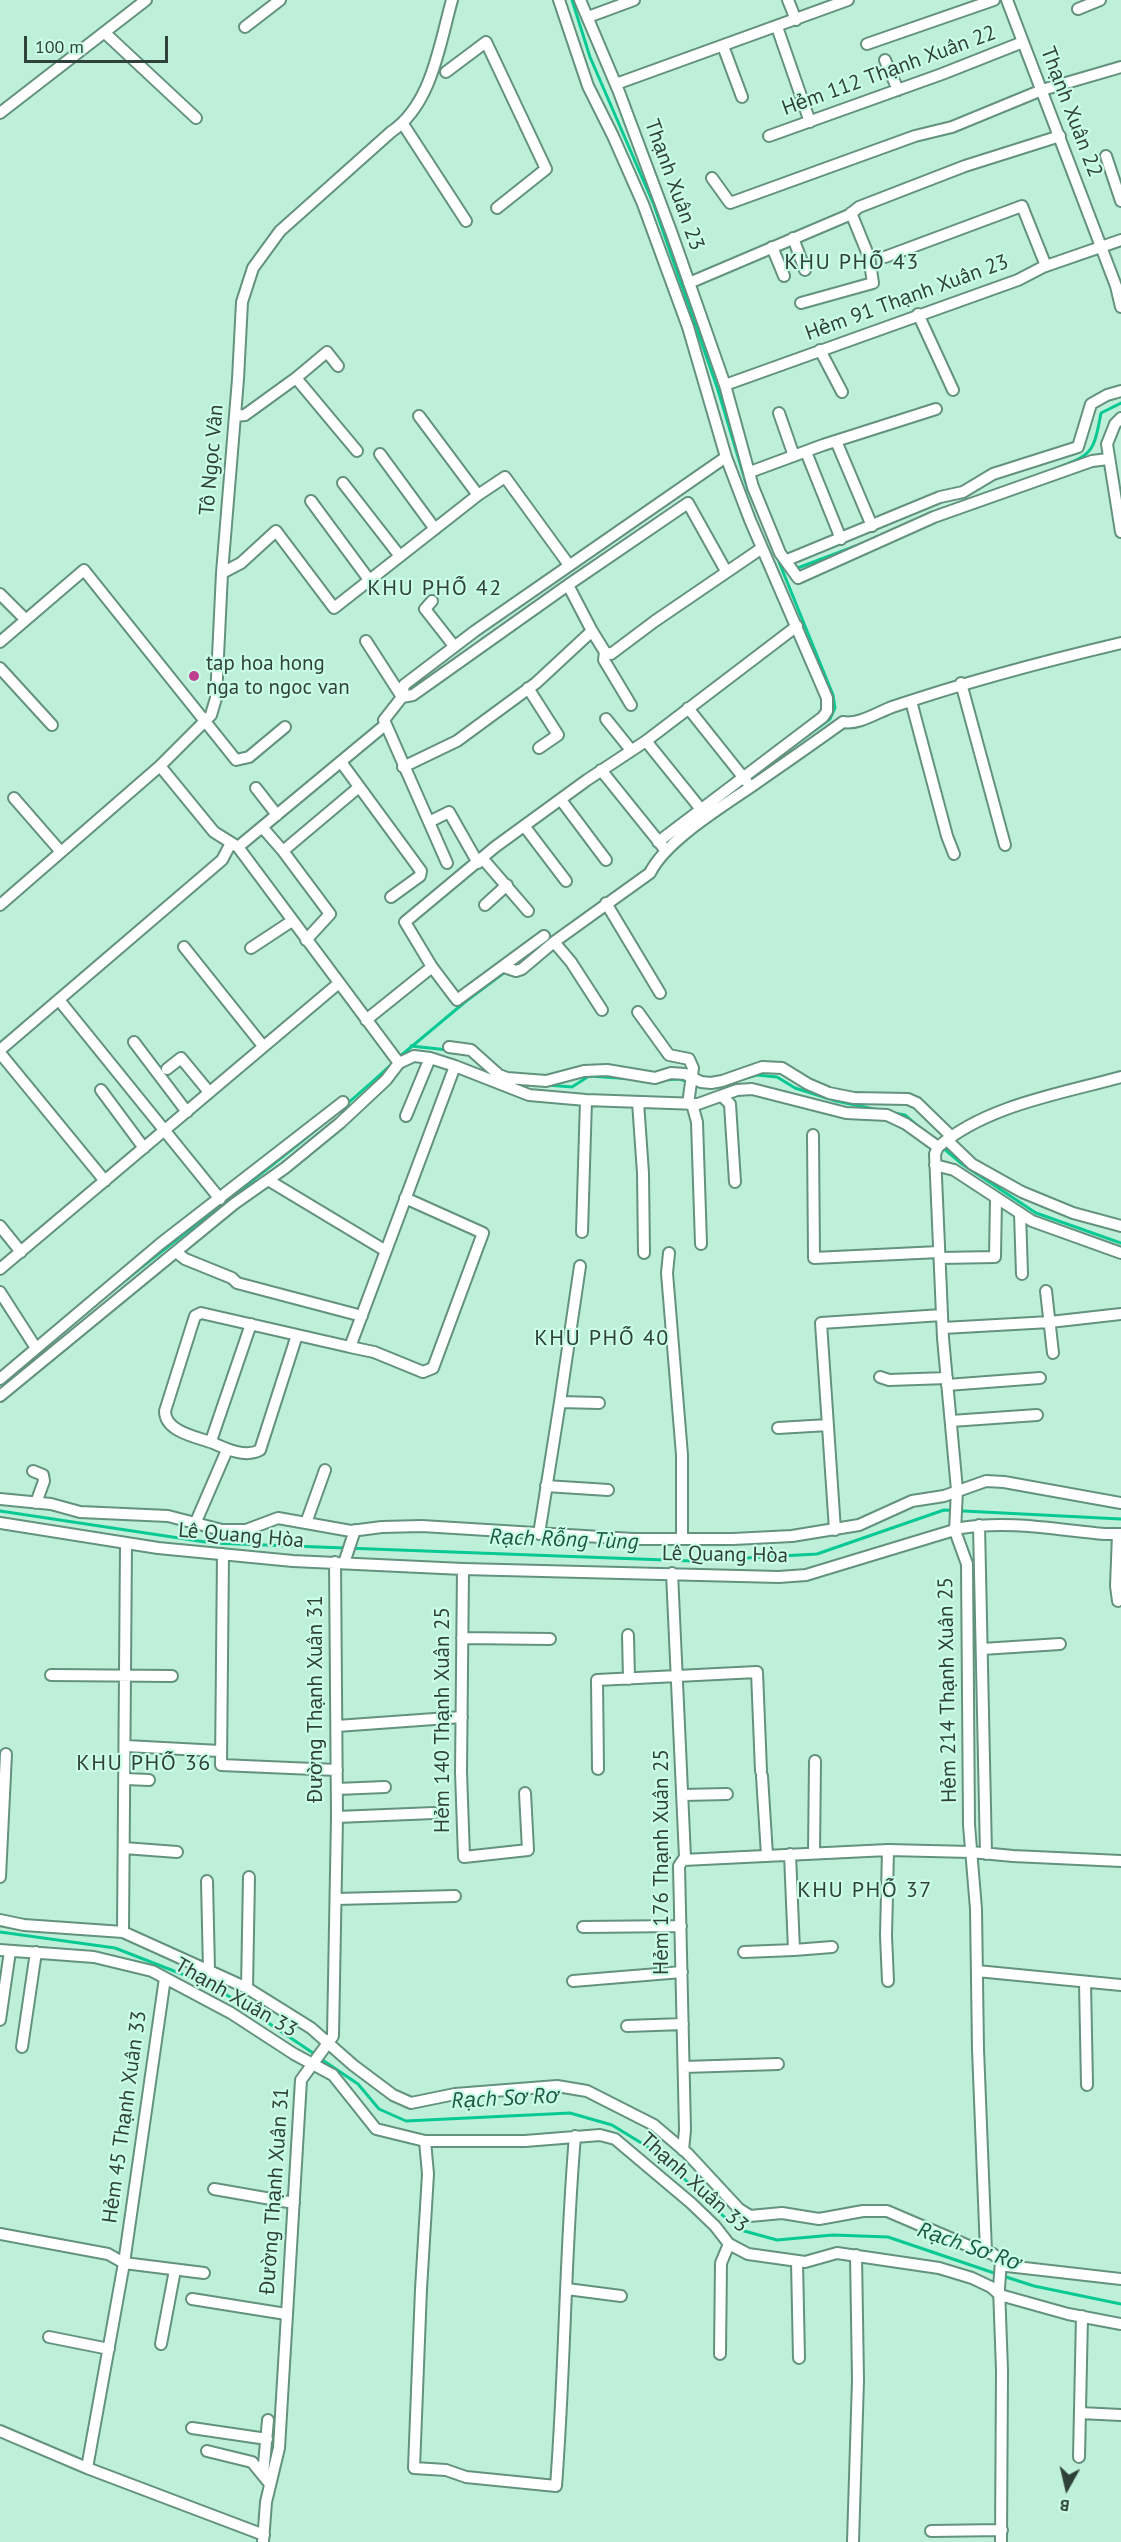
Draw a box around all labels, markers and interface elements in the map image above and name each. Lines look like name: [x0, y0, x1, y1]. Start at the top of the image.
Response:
street label: Hẻm 112 Thạnh Xuân 22: [779, 21, 999, 121]
scale bar: [27, 24, 171, 62]
text: 100 m: [35, 35, 84, 58]
street label: Thạnh Xuân 22: [1035, 43, 1107, 181]
street label: Thạnh Xuân 23: [639, 116, 709, 254]
street label: Hẻm 91 Thạnh Xuân 23: [802, 249, 1012, 347]
district label: KHU PHỐ 43: [784, 250, 920, 276]
street label: Tô Ngọc Vân: [195, 403, 229, 517]
district label: KHU PHỐ 42: [367, 576, 503, 602]
place label: tap hoa hong nga to ngoc van: [206, 651, 350, 701]
marker: tap hoa hong nga to ngoc van: [187, 669, 201, 683]
district label: KHU PHỐ 40: [534, 1326, 670, 1352]
street label: Lê Quang Hòa: [177, 1518, 305, 1554]
water label: Rạch Rỗng Tùng: [489, 1524, 639, 1556]
street label: Lê Quang Hòa: [662, 1541, 788, 1569]
street label: Hẻm 214 Thạnh Xuân 25: [933, 1577, 963, 1803]
street label: Đường Thạnh Xuân 31: [303, 1595, 329, 1803]
street label: Hẻm 140 Thạnh Xuân 25: [430, 1607, 456, 1833]
street label: Hẻm 176 Thạnh Xuân 25: [649, 1749, 675, 1975]
district label: KHU PHỐ 36: [76, 1751, 212, 1777]
district label: KHU PHỐ 37: [797, 1878, 933, 1904]
street label: Thạnh Xuân 33: [170, 1953, 302, 2043]
street label: Hẻm 45 Thạnh Xuân 33: [98, 2009, 152, 2225]
water label: Rạch Sơ Rơ: [451, 2083, 559, 2115]
street label: Đường Thạnh Xuân 31: [255, 2087, 295, 2295]
street label: Thạnh Xuân 33: [634, 2128, 754, 2238]
water label: Rạch Sơ Rơ: [914, 2217, 1024, 2277]
north arrow: [1037, 2458, 1097, 2518]
text: B: [1058, 2495, 1071, 2516]

